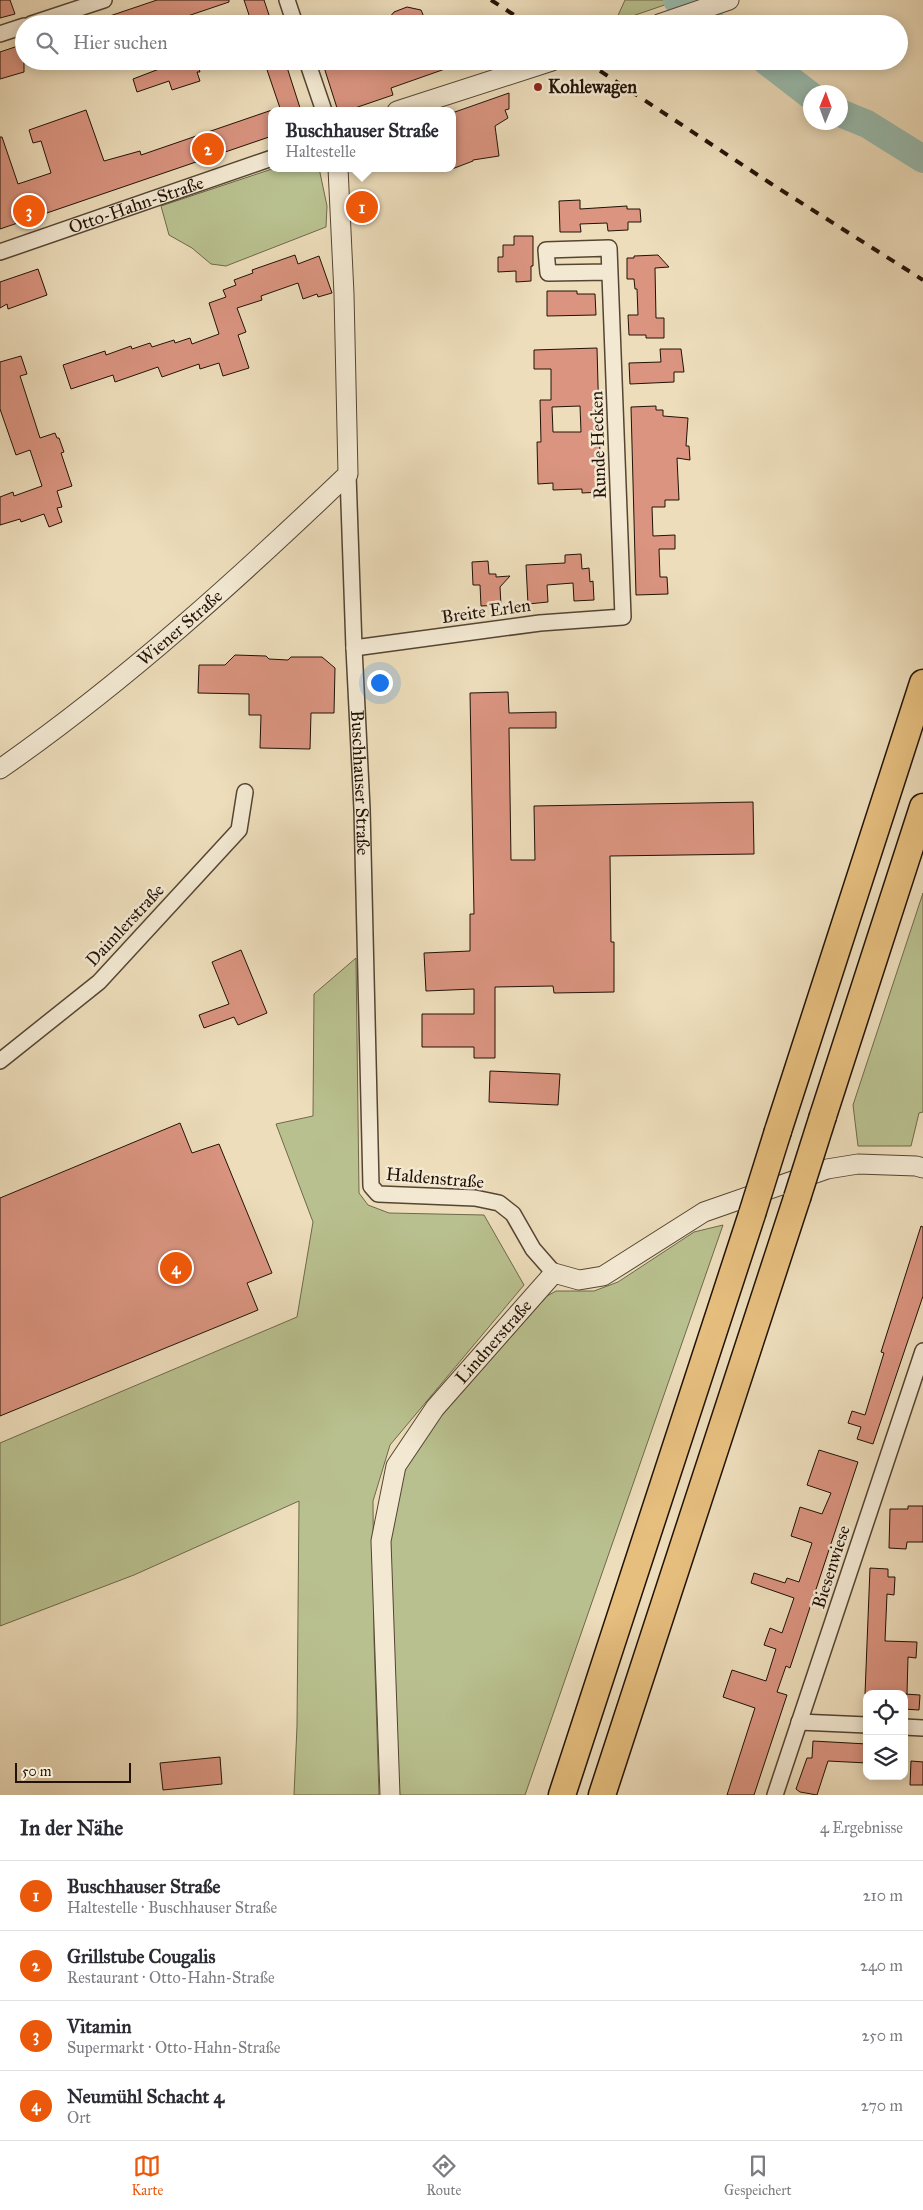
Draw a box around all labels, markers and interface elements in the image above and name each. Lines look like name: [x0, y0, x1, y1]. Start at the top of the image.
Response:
search box: [15, 15, 908, 70]
icon: search: [33, 29, 61, 57]
text: Hier suchen: [73, 31, 167, 54]
place label: Kohlewagen: [548, 76, 637, 99]
marker: Kohlewagen: [532, 81, 544, 93]
north arrow: [803, 85, 848, 130]
popup: [268, 107, 456, 172]
text: Buschhauser Straße: [285, 119, 439, 142]
pin: 2: [192, 130, 224, 168]
text: Haltestelle: [285, 142, 356, 161]
street label: Otto-Hahn-Straße: [66, 171, 207, 238]
pin: 1: [346, 188, 378, 226]
pin: 3: [13, 192, 45, 230]
street label: Runde Hecken: [585, 390, 611, 499]
street label: Wiener Straße: [133, 585, 227, 670]
street label: Breite Erlen: [440, 594, 532, 628]
your location: [367, 670, 393, 696]
street label: Buschhauser Straße: [346, 710, 374, 856]
street label: Daimlerstraße: [81, 879, 169, 971]
street label: Haldenstraße: [385, 1163, 485, 1193]
pin: 4: [160, 1249, 192, 1287]
street label: Lindnerstraße: [450, 1295, 537, 1388]
street label: Biesenwiese: [807, 1523, 855, 1611]
map controls: [863, 1690, 908, 1780]
button: locate: [863, 1690, 908, 1735]
button: layers: [863, 1735, 908, 1780]
scale bar: [15, 1760, 131, 1783]
text: 50 m: [22, 1763, 51, 1780]
text: In der Nähe: [20, 1815, 123, 1841]
text: 4 Ergebnisse: [820, 1818, 903, 1837]
text: Buschhauser Straße: [67, 1875, 221, 1898]
text: 1: [33, 1886, 39, 1905]
text: 210 m: [863, 1886, 903, 1905]
text: Haltestelle · Buschhauser Straße: [67, 1898, 277, 1917]
text: Grillstube Cougalis: [67, 1945, 216, 1968]
text: 2: [32, 1956, 40, 1975]
text: 240 m: [860, 1956, 903, 1975]
text: Restaurant · Otto-Hahn-Straße: [67, 1968, 275, 1987]
text: Vitamin: [67, 2015, 132, 2038]
text: 3: [33, 2026, 39, 2045]
text: 250 m: [862, 2026, 903, 2045]
text: Supermarkt · Otto-Hahn-Straße: [67, 2038, 280, 2057]
text: Neumühl Schacht 4: [67, 2085, 224, 2108]
text: 4: [32, 2096, 40, 2115]
text: 270 m: [861, 2096, 903, 2115]
text: Ort: [67, 2108, 91, 2127]
tab: Karte: [131, 2152, 163, 2199]
tab: Route: [426, 2152, 461, 2199]
tab: Gespeichert: [724, 2152, 792, 2199]

